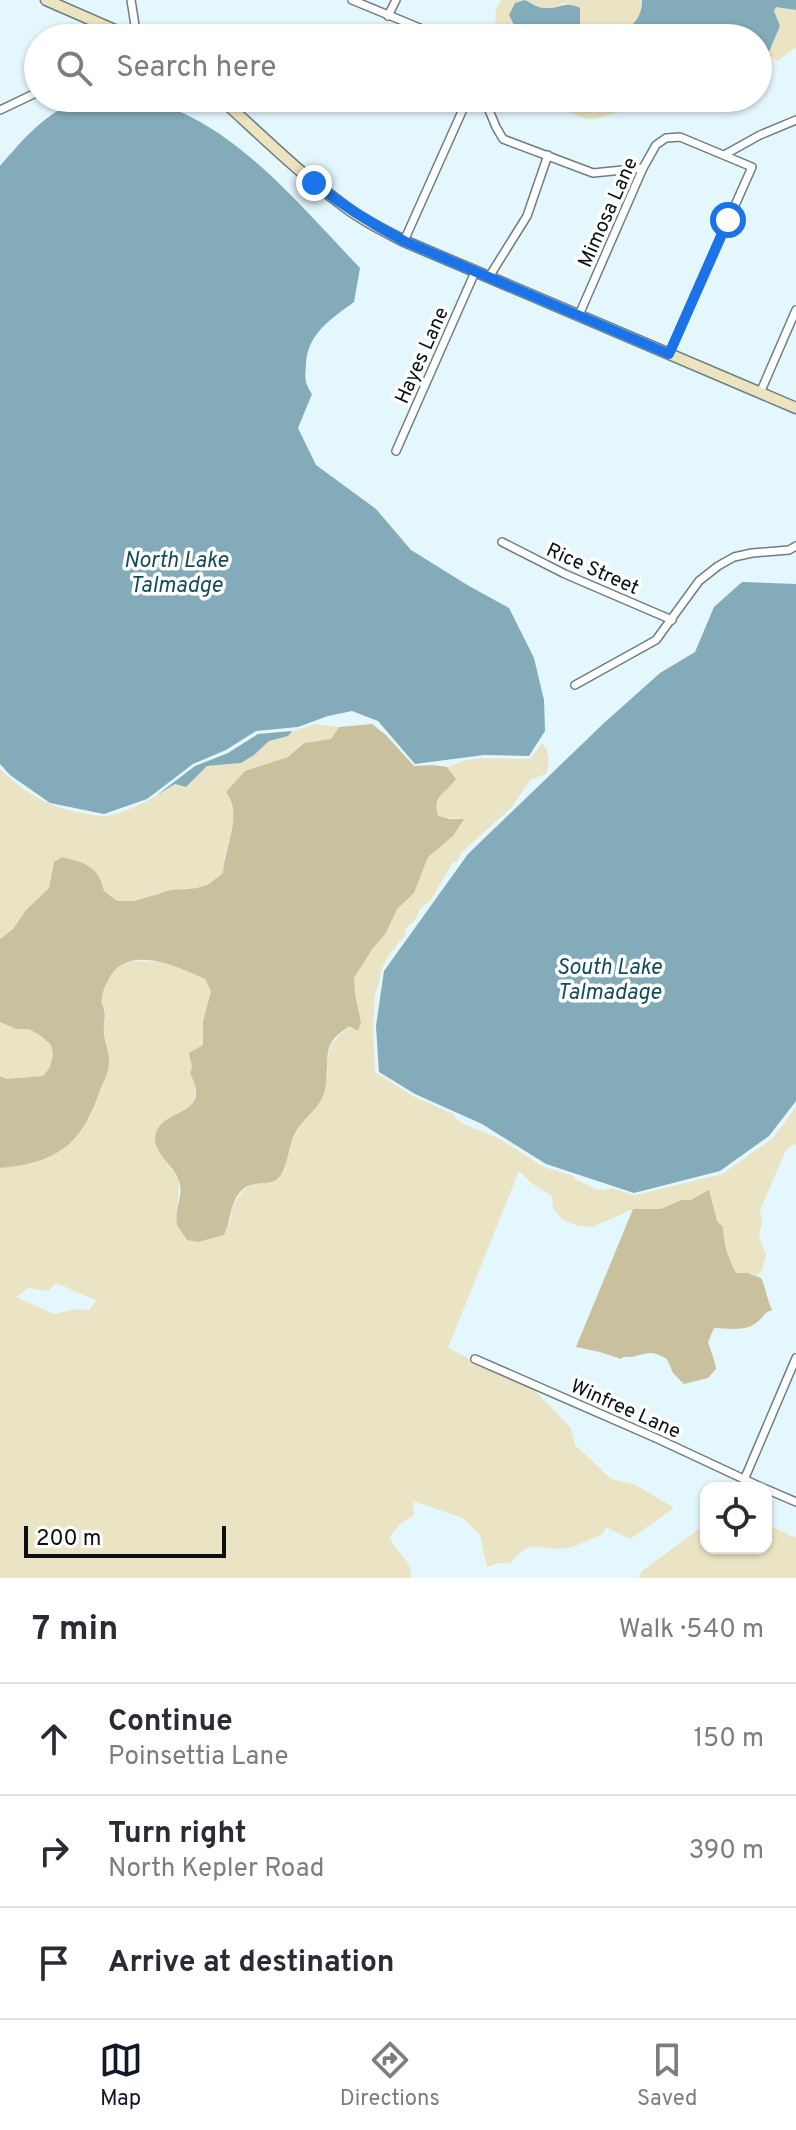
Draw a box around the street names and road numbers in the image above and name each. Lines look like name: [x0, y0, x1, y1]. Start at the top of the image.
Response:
street label: Mimosa Lane: [573, 154, 645, 272]
street label: Hayes Lane: [390, 303, 456, 408]
street label: Rice Street: [542, 538, 643, 602]
street label: Winfree Lane: [566, 1374, 684, 1446]

